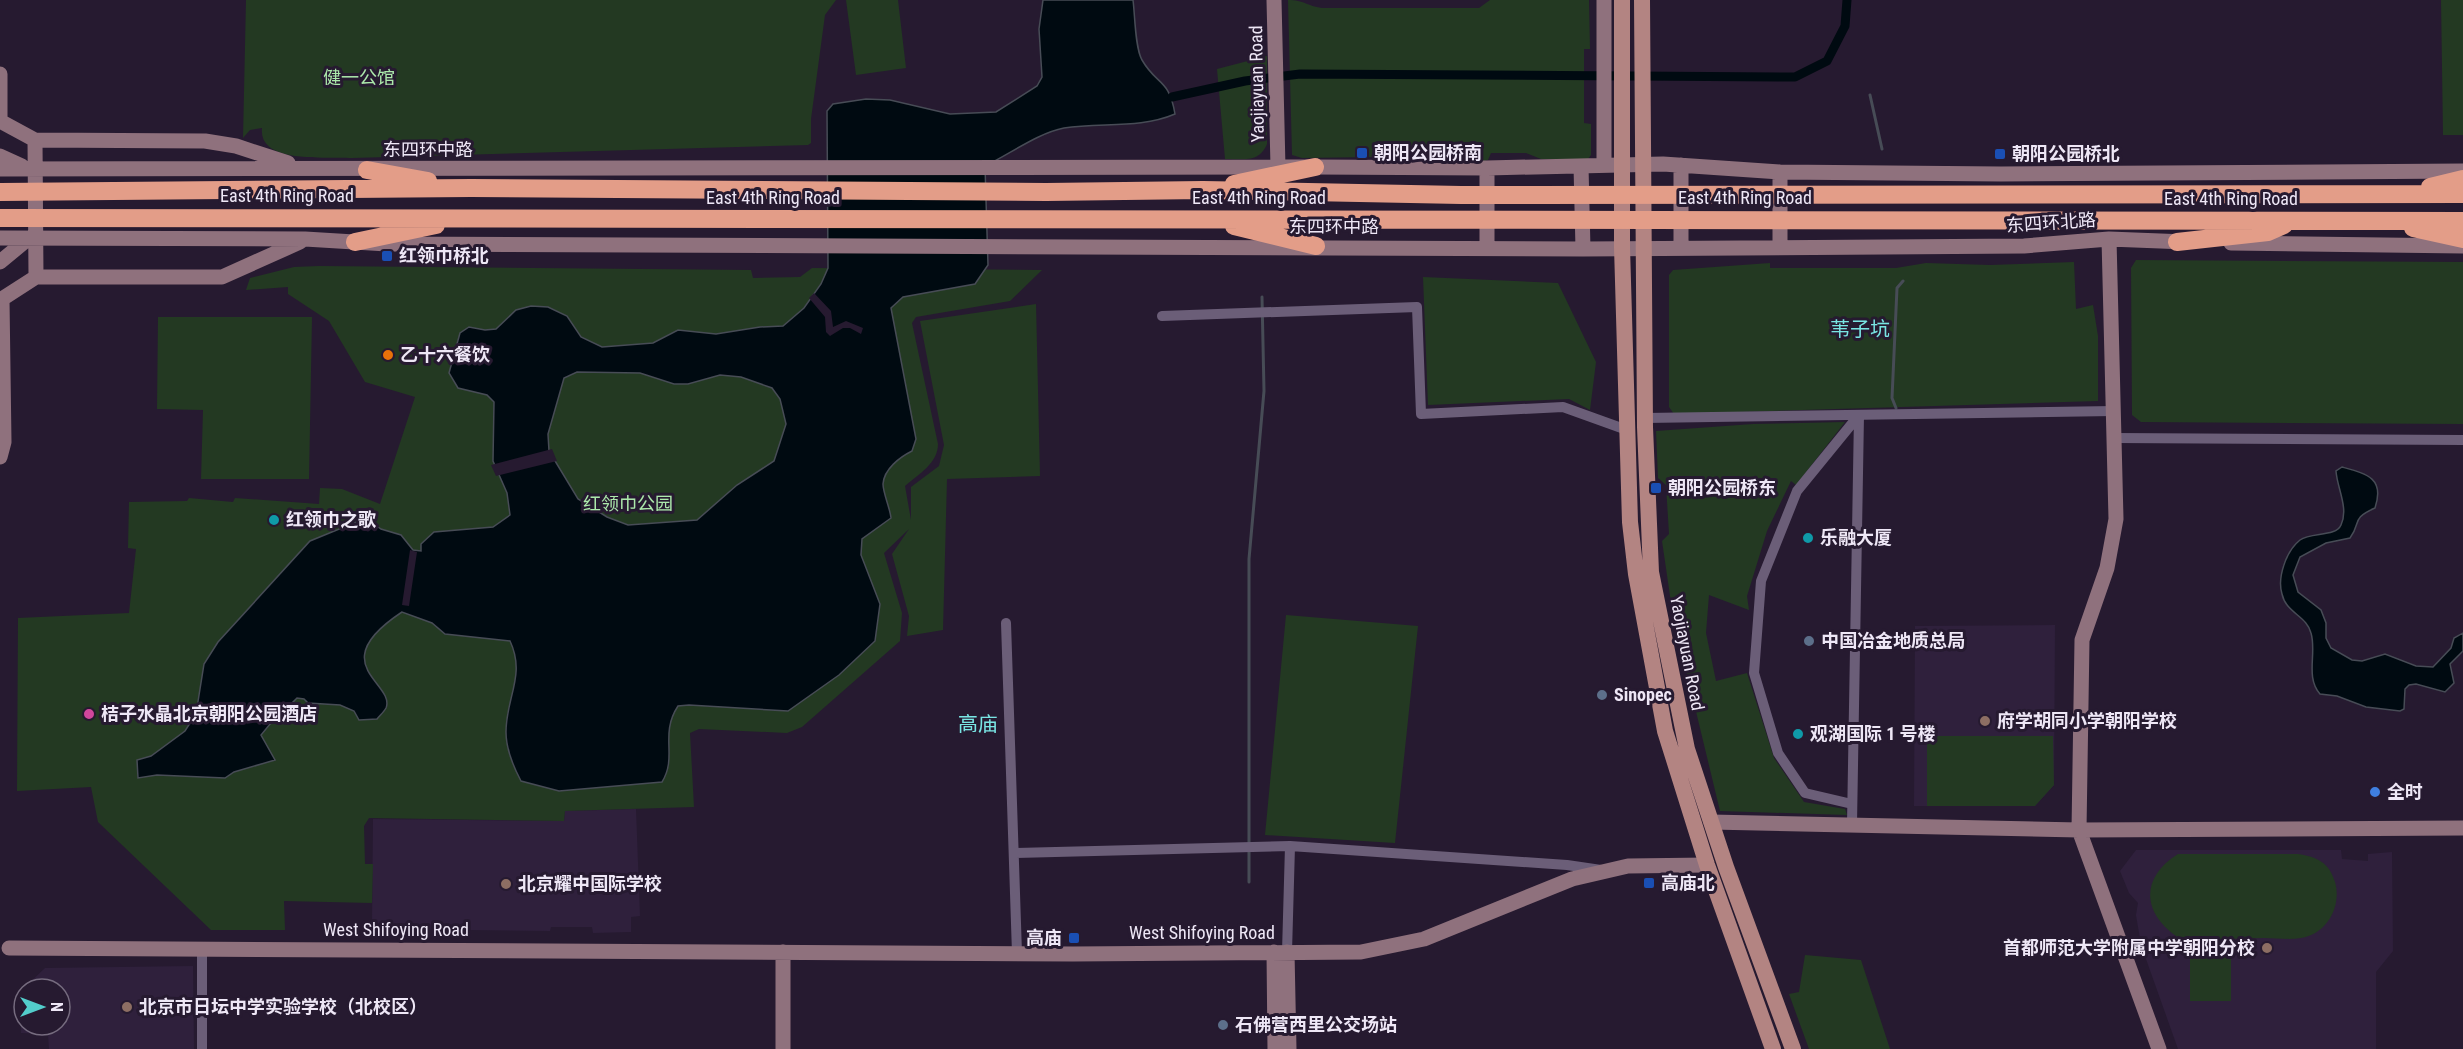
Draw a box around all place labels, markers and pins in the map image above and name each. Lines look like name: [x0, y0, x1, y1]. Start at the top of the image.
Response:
place label: 朝阳公园桥南: [1374, 142, 1482, 163]
place label: 朝阳公园桥北: [2012, 143, 2120, 164]
marker: 朝阳公园桥南: [1355, 146, 1369, 160]
marker: 朝阳公园桥北: [1993, 147, 2007, 161]
place label: 红领巾桥北: [399, 245, 489, 266]
marker: 红领巾桥北: [380, 249, 394, 263]
place label: 乙十六餐饮: [400, 344, 490, 365]
marker: 乙十六餐饮: [381, 348, 395, 362]
place label: 朝阳公园桥东: [1668, 477, 1776, 498]
marker: 朝阳公园桥东: [1649, 481, 1663, 495]
place label: 红领巾之歌: [286, 509, 376, 530]
marker: 红领巾之歌: [267, 513, 281, 527]
place label: 乐融大厦: [1820, 527, 1892, 548]
marker: 乐融大厦: [1801, 531, 1815, 545]
place label: 中国冶金地质总局: [1821, 630, 1965, 651]
marker: 中国冶金地质总局: [1802, 634, 1816, 648]
place label: Sinopec: [1614, 684, 1672, 705]
marker: Sinopec: [1595, 688, 1609, 702]
place label: 桔子水晶北京朝阳公园酒店: [101, 703, 317, 724]
marker: 桔子水晶北京朝阳公园酒店: [82, 707, 96, 721]
place label: 府学胡同小学朝阳学校: [1997, 710, 2177, 731]
marker: 府学胡同小学朝阳学校: [1978, 714, 1992, 728]
place label: 观湖国际 1 号楼: [1810, 723, 1935, 744]
marker: 观湖国际 1 号楼: [1791, 727, 1805, 741]
place label: 全时: [2387, 781, 2423, 802]
marker: 全时: [2368, 785, 2382, 799]
place label: 高庙北: [1661, 872, 1715, 893]
place label: 北京耀中国际学校: [518, 873, 662, 894]
marker: 高庙北: [1642, 876, 1656, 890]
marker: 北京耀中国际学校: [499, 877, 513, 891]
place label: 高庙: [1026, 927, 1062, 948]
marker: 高庙: [1067, 931, 1081, 945]
place label: 首都师范大学附属中学朝阳分校: [2003, 937, 2255, 958]
marker: 首都师范大学附属中学朝阳分校: [2260, 941, 2274, 955]
place label: 北京市日坛中学实验学校（北校区）: [139, 996, 427, 1017]
marker: 北京市日坛中学实验学校（北校区）: [120, 1000, 134, 1014]
place label: 石佛营西里公交场站: [1235, 1014, 1397, 1035]
marker: 石佛营西里公交场站: [1216, 1018, 1230, 1032]

